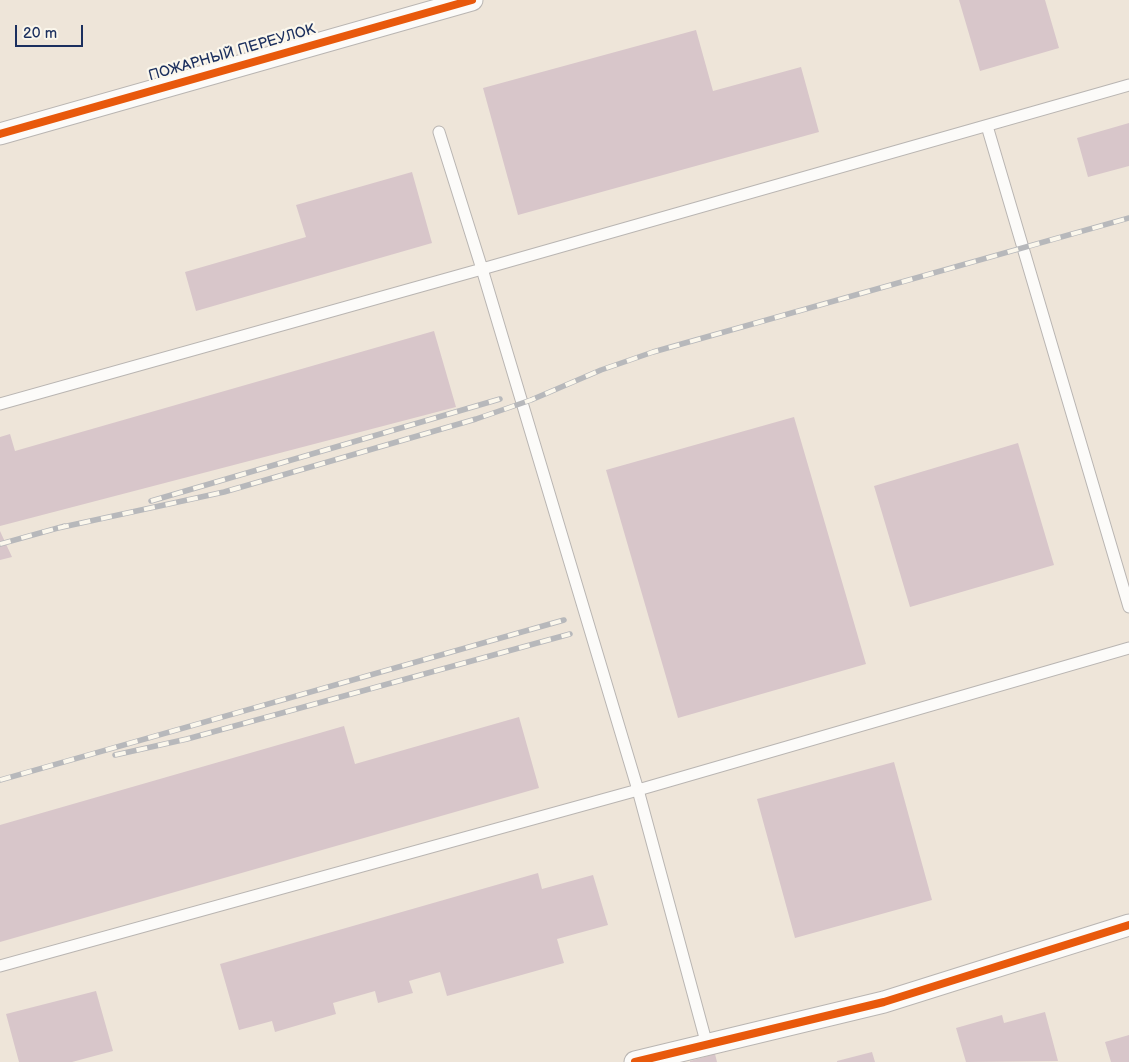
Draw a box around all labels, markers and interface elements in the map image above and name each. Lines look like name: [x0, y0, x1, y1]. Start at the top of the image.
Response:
scale bar: [18, 15, 85, 47]
street label: ПОЖАРНЫЙ ПЕРЕУЛОК: [146, 21, 318, 85]
text: 20 m: [23, 24, 57, 43]

